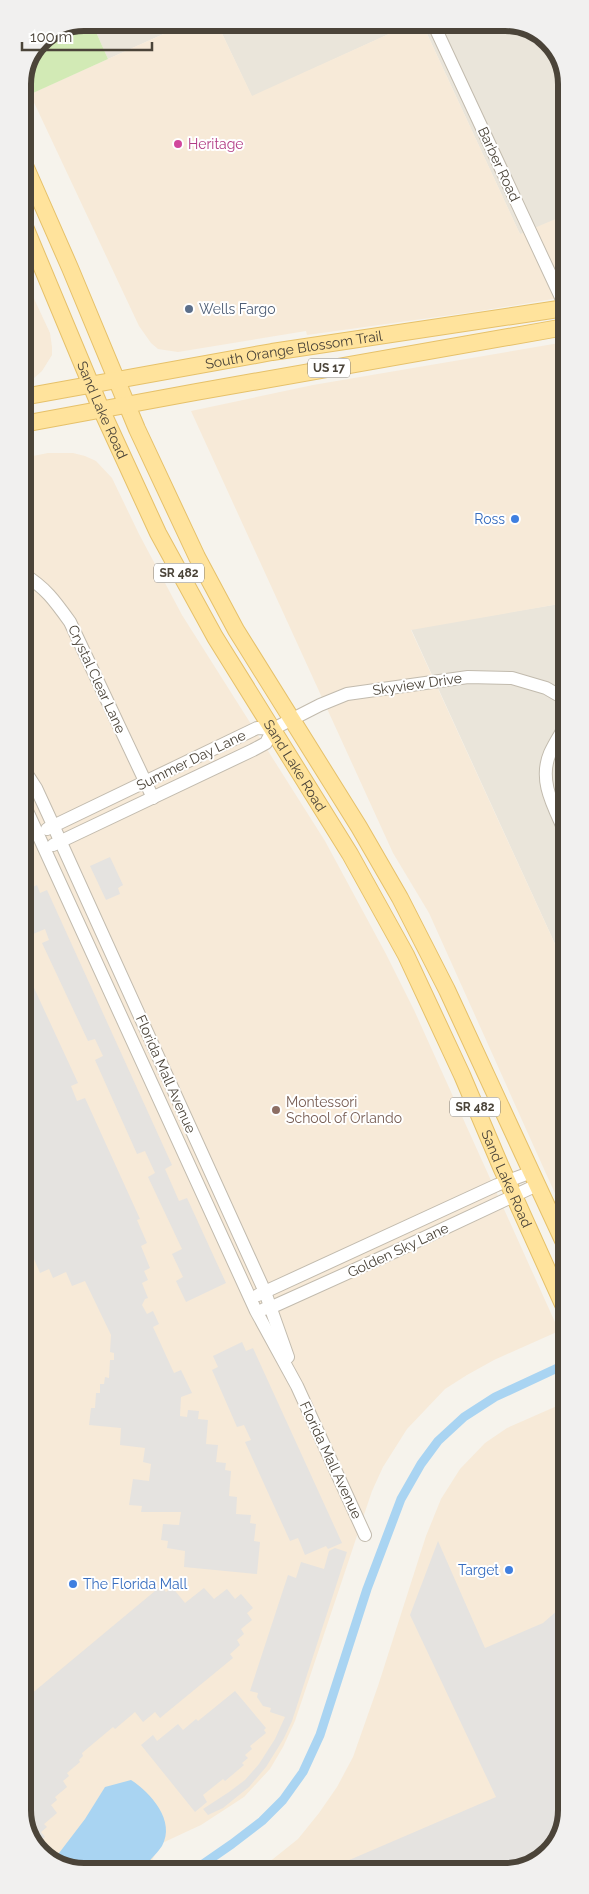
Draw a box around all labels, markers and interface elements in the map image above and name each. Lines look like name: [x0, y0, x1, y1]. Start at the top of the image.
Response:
scale bar: [22, 20, 152, 52]
text: 100 m: [30, 28, 72, 46]
street label: Barber Road: [475, 124, 523, 204]
place label: Heritage: [188, 136, 244, 152]
marker: Heritage: [172, 138, 184, 150]
place label: Wells Fargo: [199, 301, 276, 317]
marker: Wells Fargo: [183, 303, 195, 315]
street label: South Orange Blossom Trail: [204, 327, 384, 372]
road number: US 17: [308, 358, 350, 378]
street label: Sand Lake Road: [74, 359, 131, 461]
place label: Ross: [474, 511, 505, 527]
marker: Ross: [509, 513, 521, 525]
road number: SR 482: [154, 564, 204, 582]
street label: Crystal Clear Lane: [65, 622, 129, 736]
street label: Skyview Drive: [371, 670, 463, 698]
street label: Sand Lake Road: [260, 717, 329, 814]
street label: Summer Day Lane: [134, 727, 248, 793]
street label: Florida Mall Avenue: [133, 1012, 199, 1136]
place label: Montessori School of Orlando: [286, 1094, 402, 1126]
road number: SR 482: [450, 1098, 500, 1116]
marker: Montessori School of Orlando: [270, 1104, 282, 1116]
street label: Sand Lake Road: [478, 1127, 535, 1230]
street label: Golden Sky Lane: [345, 1220, 451, 1280]
street label: Florida Mall Avenue: [297, 1399, 365, 1521]
place label: Target: [458, 1562, 499, 1578]
marker: Target: [503, 1564, 515, 1576]
place label: The Florida Mall: [83, 1576, 187, 1592]
marker: The Florida Mall: [67, 1578, 79, 1590]

